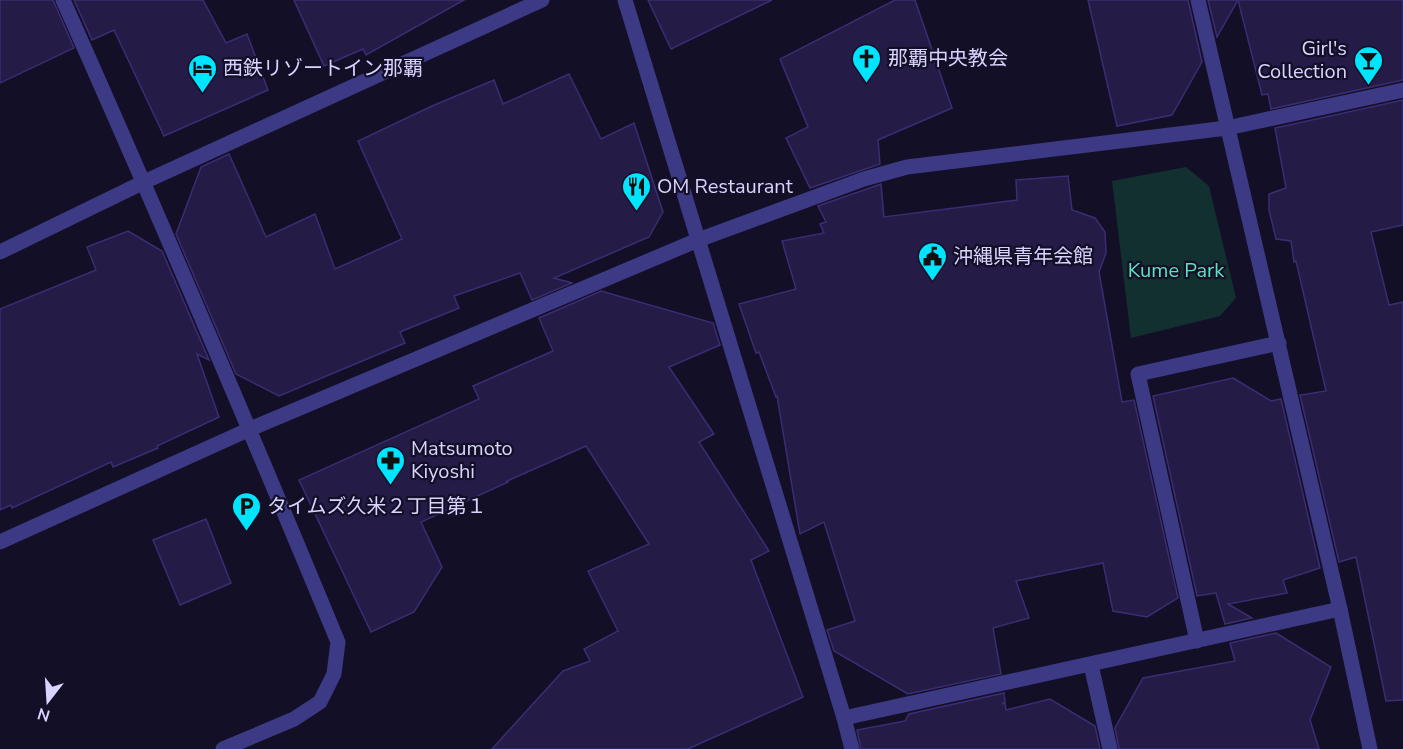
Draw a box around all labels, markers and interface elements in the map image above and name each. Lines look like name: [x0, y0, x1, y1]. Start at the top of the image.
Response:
place label: Girl's Collection: [1257, 35, 1347, 85]
church icon: 那覇中央教会: [851, 42, 883, 84]
bar icon: Girl's Collection: [1352, 44, 1384, 86]
place label: 那覇中央教会: [888, 45, 1008, 72]
hotel icon: 西鉄リゾートイン那覇: [186, 52, 218, 94]
place label: 西鉄リゾートイン那覇: [223, 55, 423, 82]
restaurant icon: OM Restaurant: [620, 170, 652, 212]
place label: OM Restaurant: [657, 173, 794, 200]
public building icon: 沖縄県青年会館: [916, 240, 948, 282]
place label: 沖縄県青年会館: [953, 243, 1093, 270]
park label: Kume Park: [1128, 257, 1225, 284]
place label: Matsumoto Kiyoshi: [411, 435, 513, 485]
pharmacy icon: Matsumoto Kiyoshi: [374, 444, 406, 486]
parking icon: タイムズ久米２丁目第１: [230, 490, 262, 532]
place label: タイムズ久米２丁目第１: [267, 493, 487, 520]
north arrow: [18, 671, 78, 731]
text: N: [35, 702, 53, 727]

